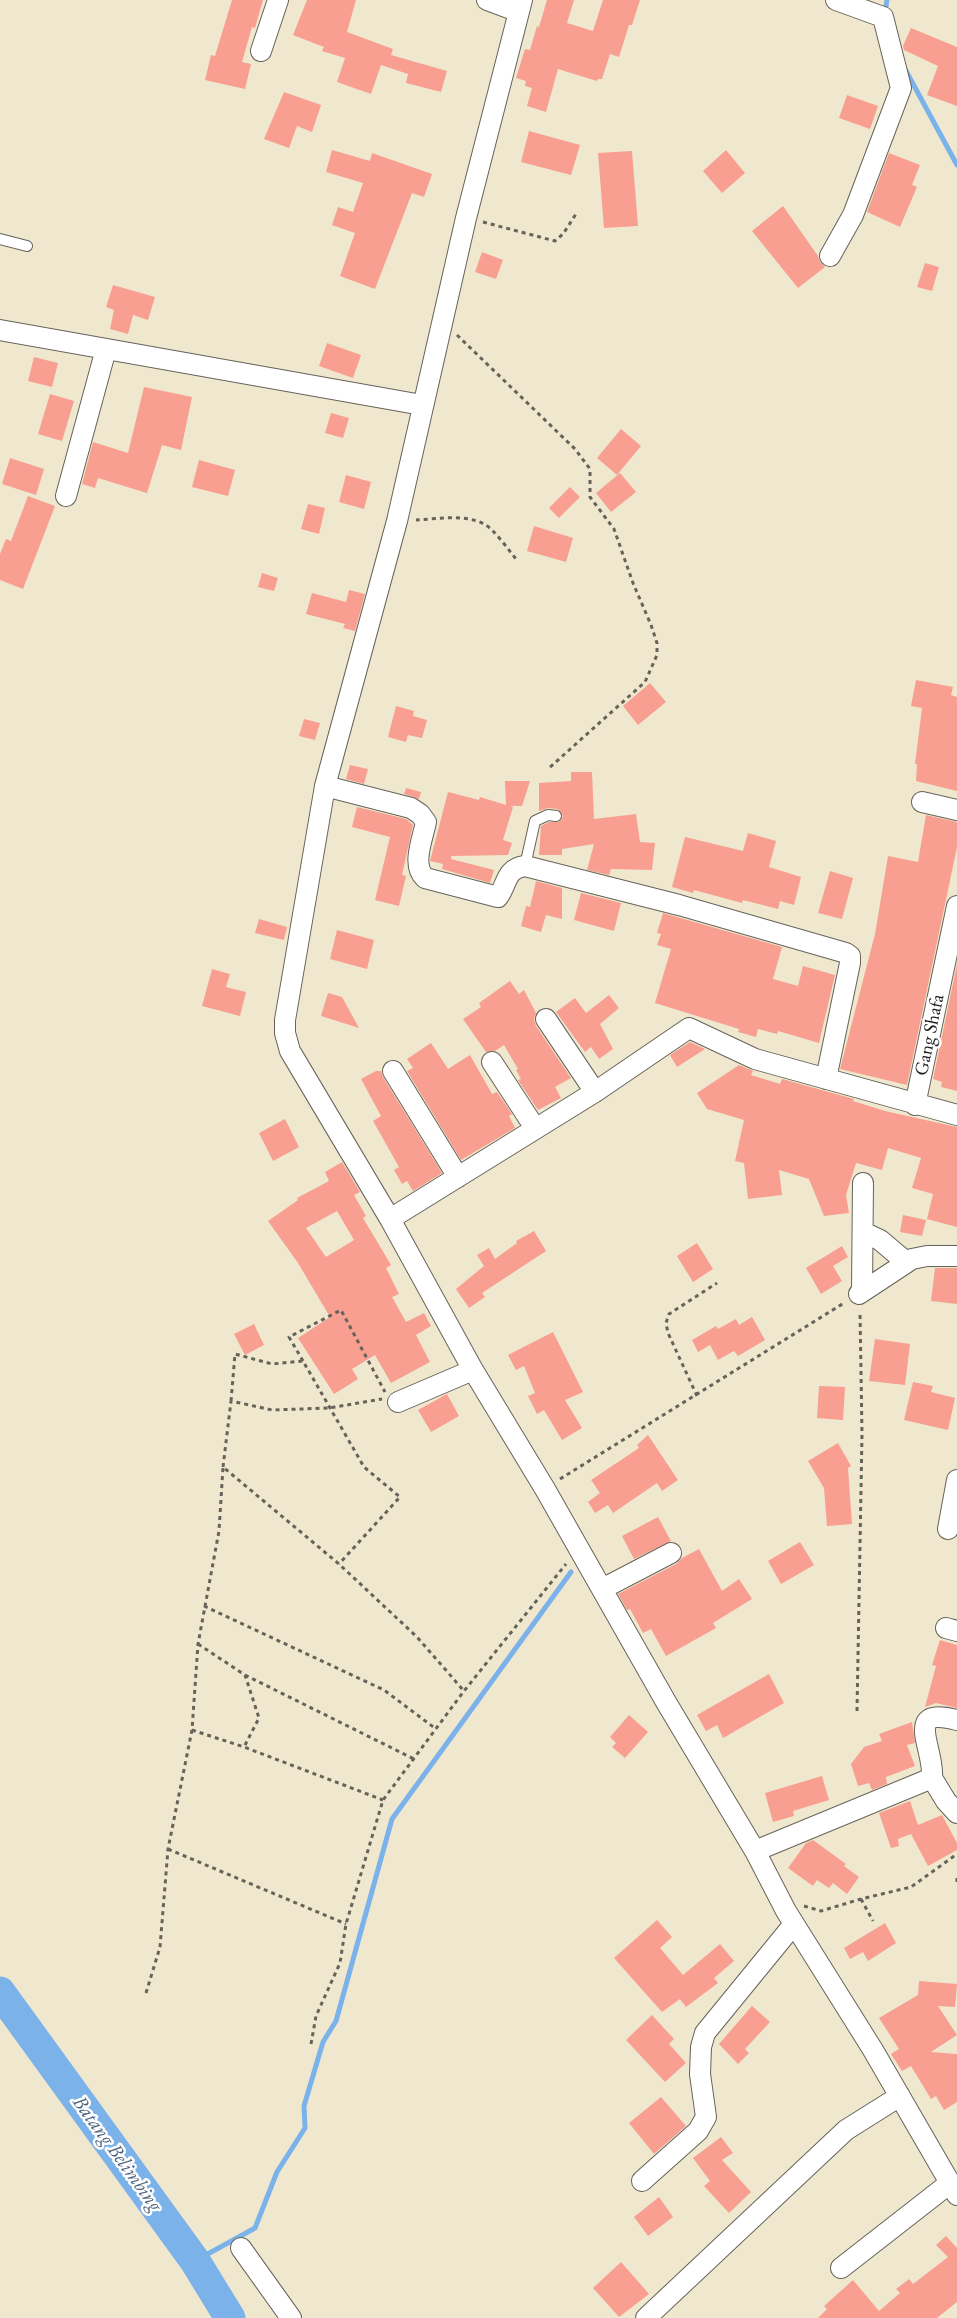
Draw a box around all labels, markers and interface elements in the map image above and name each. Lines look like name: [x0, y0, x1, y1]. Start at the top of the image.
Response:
street label: Gang Shafa: [910, 992, 950, 1078]
water label: Batang Belimbing: [67, 2091, 167, 2217]

